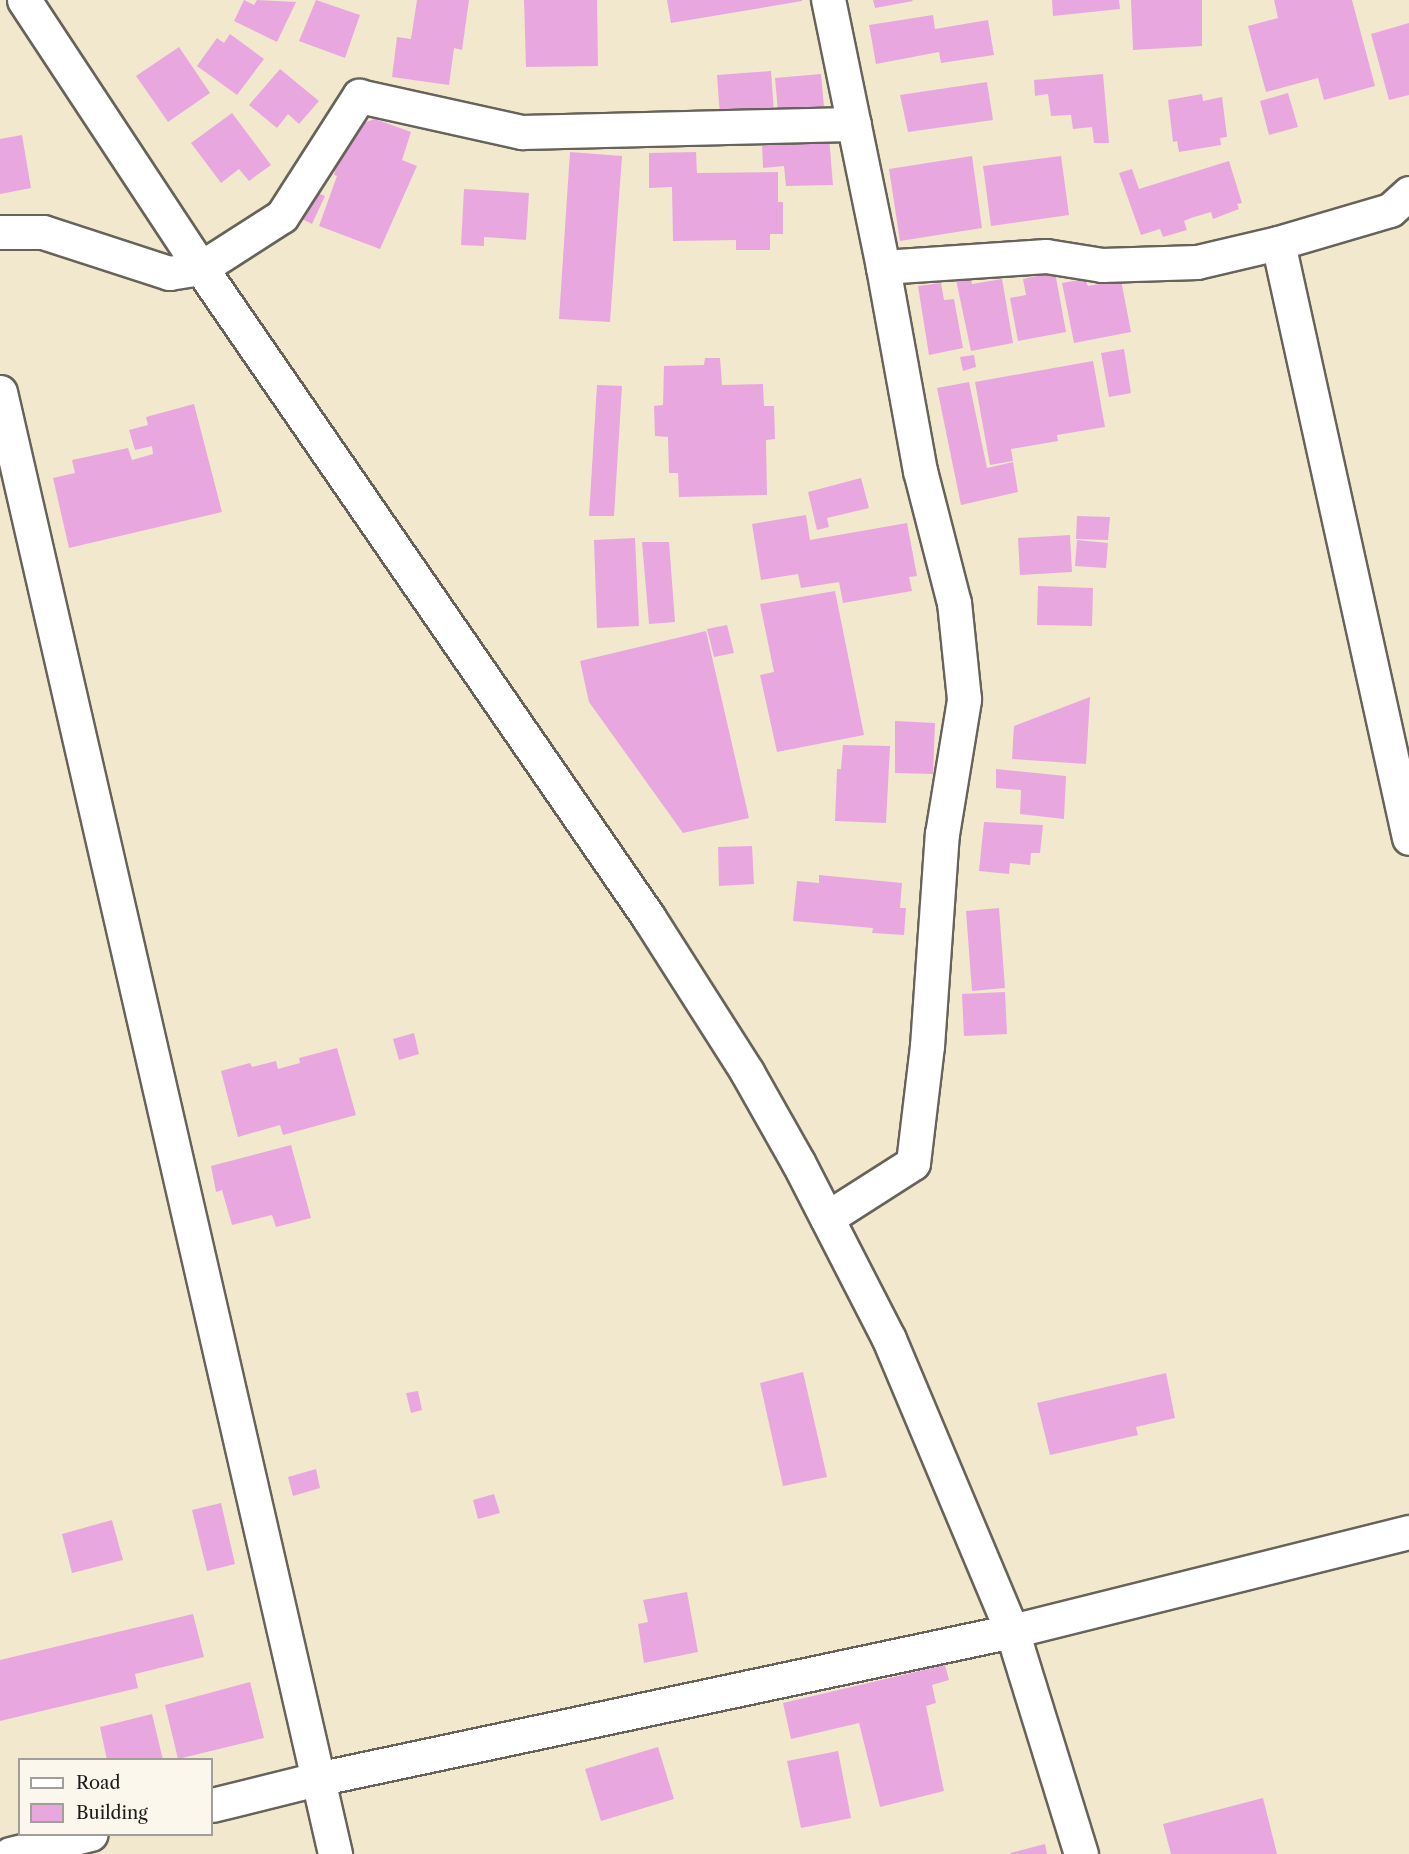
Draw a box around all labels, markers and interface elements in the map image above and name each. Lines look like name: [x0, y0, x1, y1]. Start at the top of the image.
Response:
legend: [18, 1758, 213, 1836]
text: Road: [76, 1772, 121, 1794]
text: Building: [76, 1802, 148, 1824]

